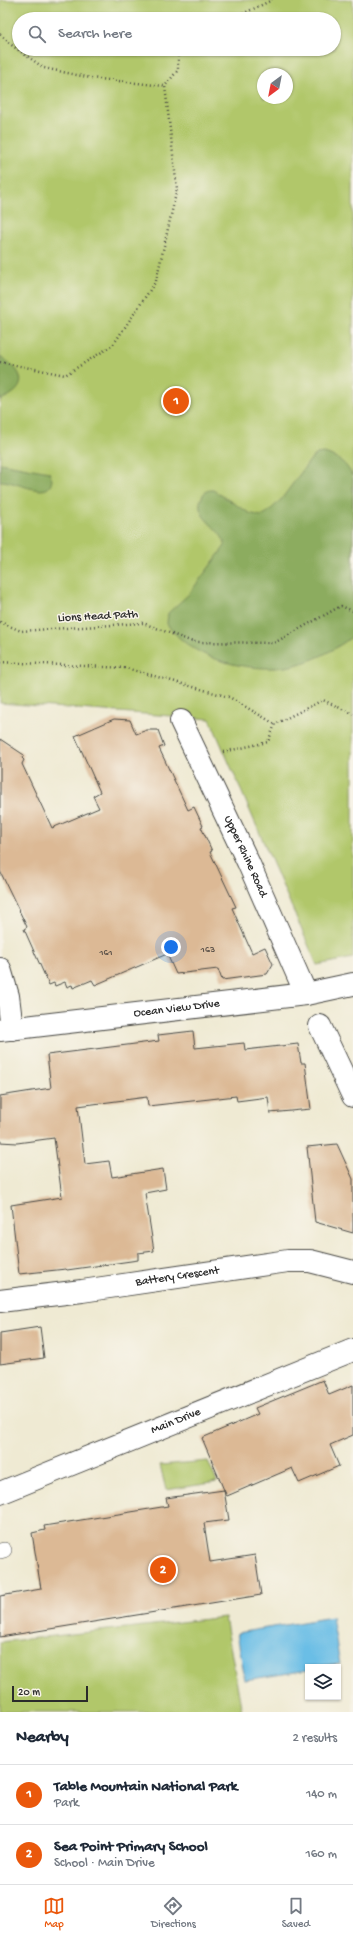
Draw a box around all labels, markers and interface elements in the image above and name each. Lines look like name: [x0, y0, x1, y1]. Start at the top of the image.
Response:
search box: [12, 12, 341, 56]
icon: search: [26, 23, 48, 45]
text: Search here: [58, 25, 132, 43]
north arrow: [257, 68, 293, 104]
pin: 1: [163, 386, 189, 416]
street label: Lions Head Path: [57, 608, 139, 626]
street label: Upper Rhine Road: [220, 814, 270, 901]
your location: [161, 937, 181, 957]
house number: 163: [200, 944, 215, 956]
house number: 161: [98, 947, 113, 959]
street label: Ocean View Drive: [133, 997, 221, 1021]
street label: Battery Crescent: [134, 1264, 221, 1290]
street label: Main Drive: [149, 1405, 204, 1438]
pin: 2: [150, 1555, 176, 1585]
map controls: [305, 1664, 341, 1700]
button: layers: [305, 1664, 341, 1700]
scale bar: [12, 1684, 88, 1703]
text: 20 m: [18, 1687, 40, 1699]
text: Nearby: [16, 1728, 69, 1748]
text: 2 results: [292, 1731, 337, 1746]
text: Table Mountain National Park: [54, 1778, 238, 1796]
text: 1: [26, 1787, 32, 1802]
text: 140 m: [306, 1787, 337, 1802]
text: Park: [54, 1796, 79, 1811]
text: Sea Point Primary School: [54, 1838, 208, 1856]
text: 2: [26, 1847, 32, 1862]
text: 160 m: [305, 1847, 337, 1862]
text: School · Main Drive: [54, 1856, 155, 1871]
tab: Map: [43, 1895, 65, 1931]
tab: Directions: [151, 1895, 196, 1931]
tab: Saved: [282, 1895, 310, 1931]

